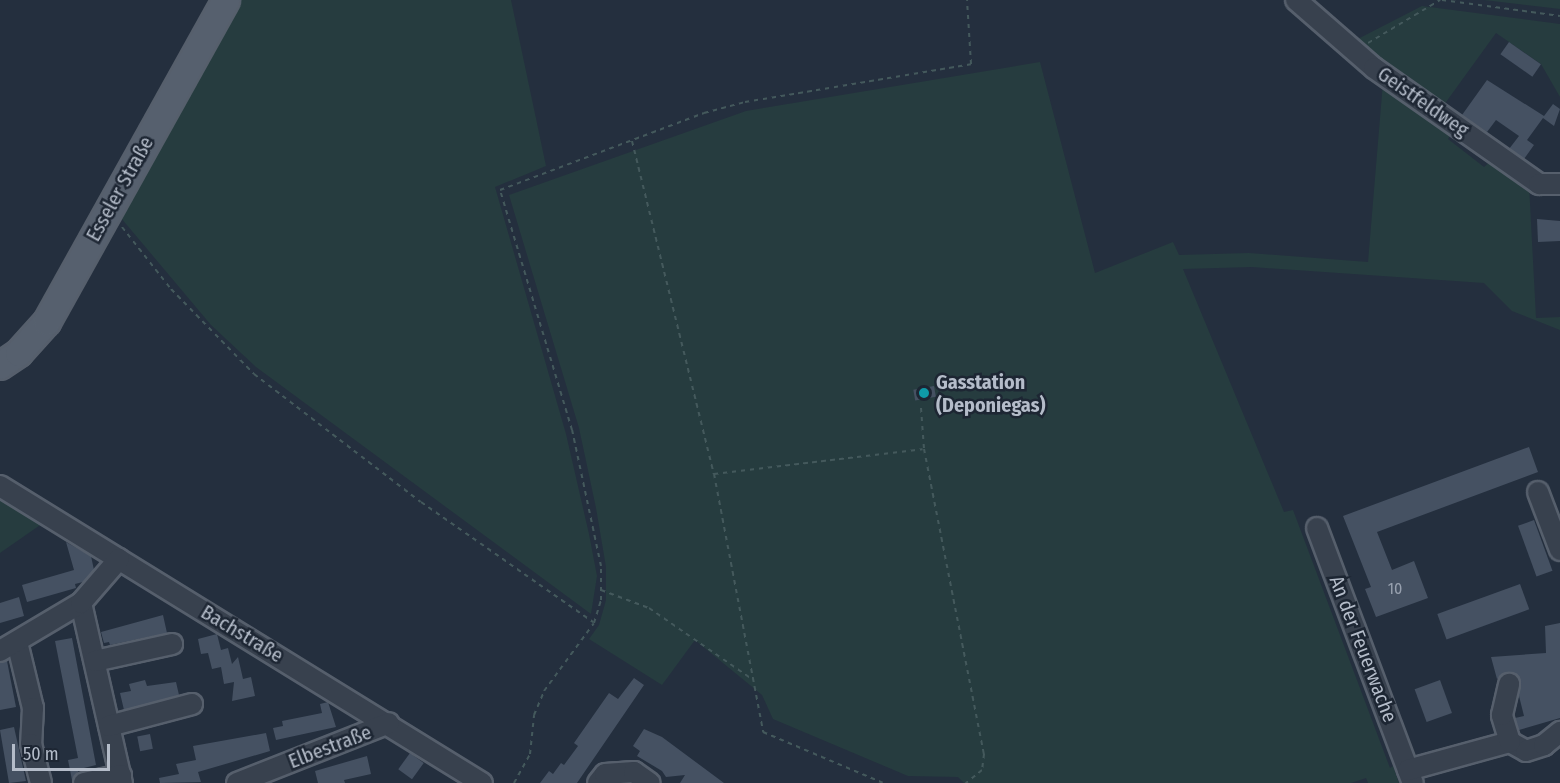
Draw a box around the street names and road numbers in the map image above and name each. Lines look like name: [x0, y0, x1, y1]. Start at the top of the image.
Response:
street label: Geistfeldweg: [1373, 62, 1473, 142]
street label: Esseler Straße: [81, 132, 159, 246]
street label: An der Feuerwache: [1324, 572, 1402, 726]
street label: Bachstraße: [197, 600, 287, 668]
street label: Elbestraße: [285, 720, 375, 774]

